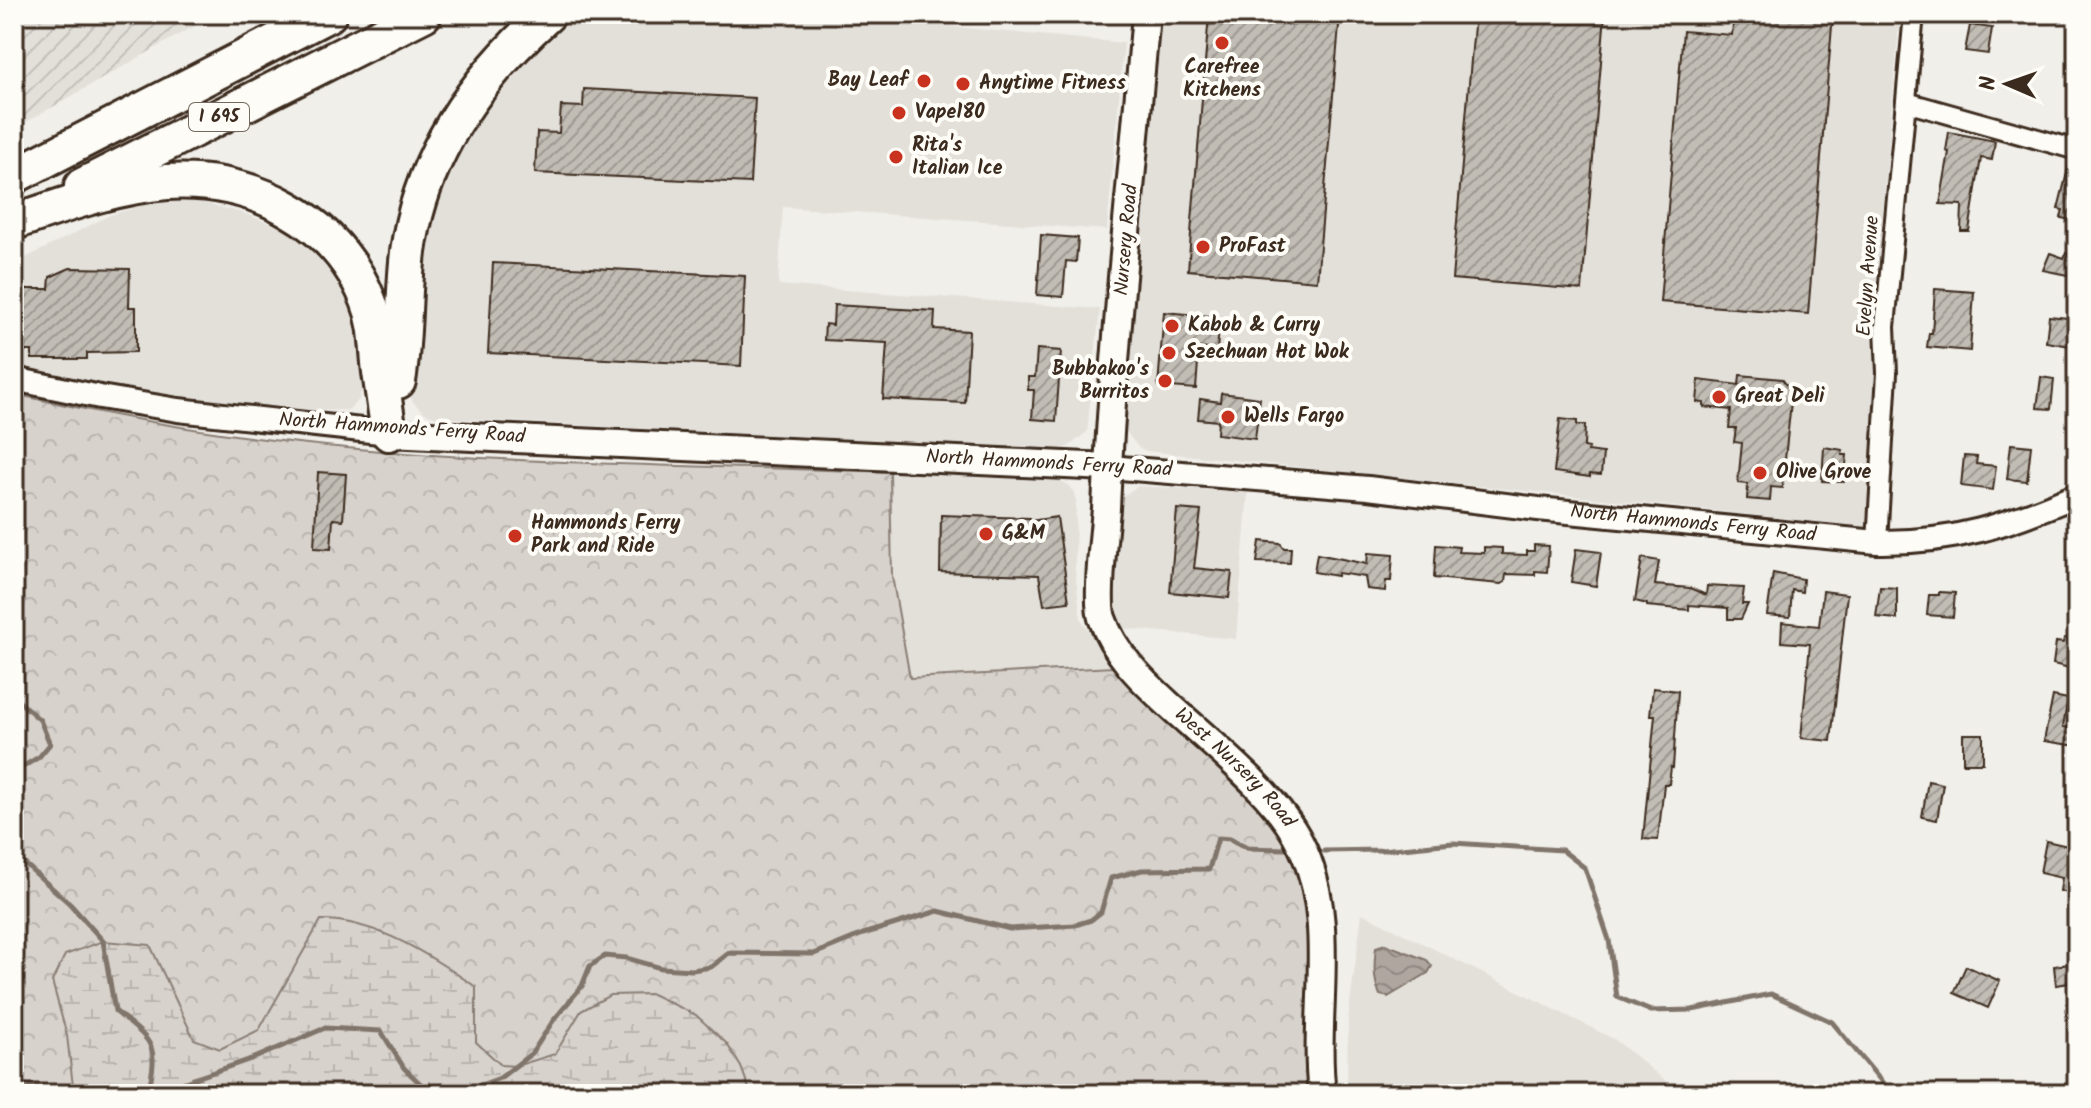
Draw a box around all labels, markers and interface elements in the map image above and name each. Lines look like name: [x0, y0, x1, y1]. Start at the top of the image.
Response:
marker: Carefree Kitchens: [1213, 34, 1231, 52]
north arrow: [1967, 44, 2047, 124]
place label: Carefree Kitchens: [1183, 52, 1261, 107]
place label: Bay Leaf: [828, 65, 910, 97]
place label: Anytime Fitness: [979, 68, 1126, 100]
marker: Bay Leaf: [915, 72, 933, 90]
marker: Anytime Fitness: [954, 75, 972, 93]
text: N: [1972, 76, 2007, 91]
place label: Vape180: [915, 97, 985, 129]
road number: I 695: [189, 103, 249, 131]
marker: Vape180: [890, 104, 908, 122]
place label: Rita's Italian Ice: [912, 130, 1003, 185]
marker: Rita's Italian Ice: [887, 148, 905, 166]
street label: Nursery Road: [1106, 182, 1148, 297]
street label: Evelyn Avenue: [1849, 215, 1889, 337]
place label: ProFast: [1219, 231, 1287, 263]
marker: ProFast: [1194, 238, 1212, 256]
place label: Kabob & Curry: [1188, 310, 1321, 342]
marker: Kabob & Curry: [1163, 317, 1181, 335]
place label: Szechuan Hot Wok: [1185, 337, 1350, 369]
marker: Szechuan Hot Wok: [1160, 344, 1178, 362]
place label: Bubbakoo's Burritos: [1052, 354, 1150, 409]
marker: Bubbakoo's Burritos: [1156, 372, 1174, 390]
place label: Great Deli: [1735, 381, 1825, 413]
marker: Great Deli: [1710, 388, 1728, 406]
place label: Wells Fargo: [1244, 401, 1344, 433]
street label: North Hammonds Ferry Road: [278, 404, 527, 454]
marker: Wells Fargo: [1219, 408, 1237, 426]
street label: North Hammonds Ferry Road: [925, 442, 1174, 486]
place label: Olive Grove: [1776, 457, 1872, 489]
marker: Olive Grove: [1751, 464, 1769, 482]
street label: North Hammonds Ferry Road: [1569, 496, 1819, 552]
place label: Hammonds Ferry Park and Ride: [531, 508, 681, 563]
place label: G&M: [1002, 518, 1046, 550]
marker: G&M: [977, 525, 995, 543]
marker: Hammonds Ferry Park and Ride: [506, 527, 524, 545]
street label: West Nursery Road: [1166, 700, 1304, 836]

